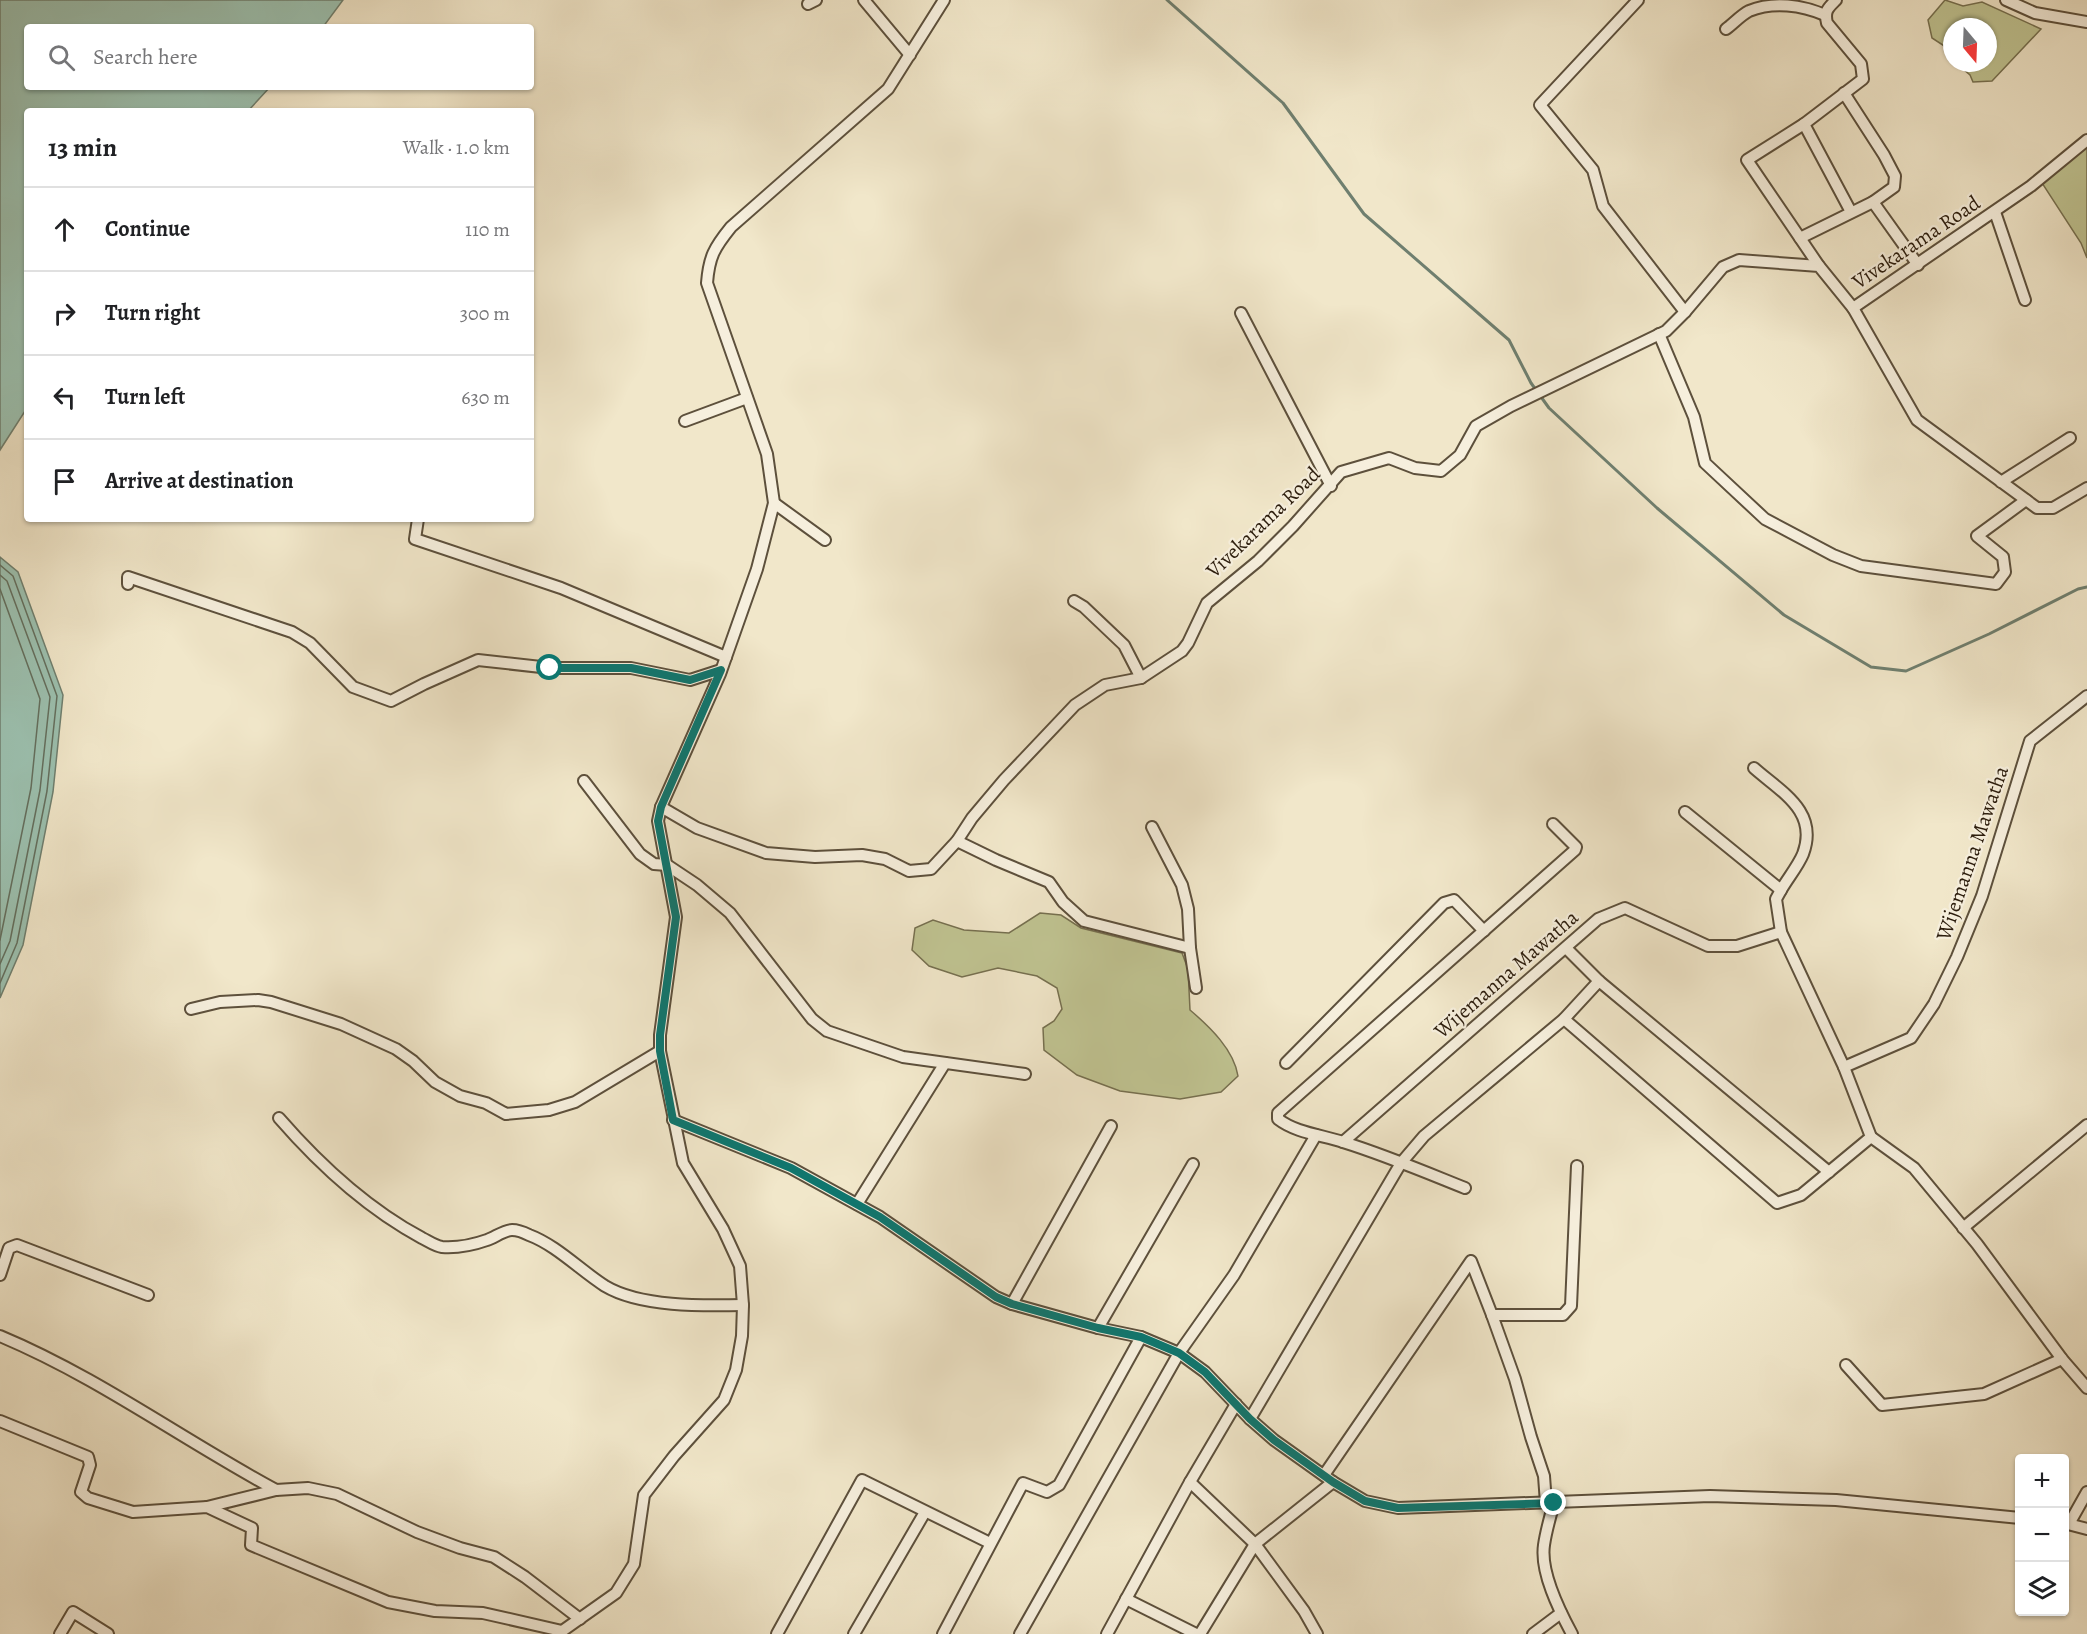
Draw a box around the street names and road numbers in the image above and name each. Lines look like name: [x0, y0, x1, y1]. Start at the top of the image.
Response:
street label: Vivekarama Road: [1846, 188, 1986, 296]
street label: Vivekarama Road: [1199, 460, 1327, 584]
street label: Wijemanna Mawatha: [1929, 762, 2015, 945]
street label: Wijemanna Mawatha: [1427, 903, 1584, 1045]

